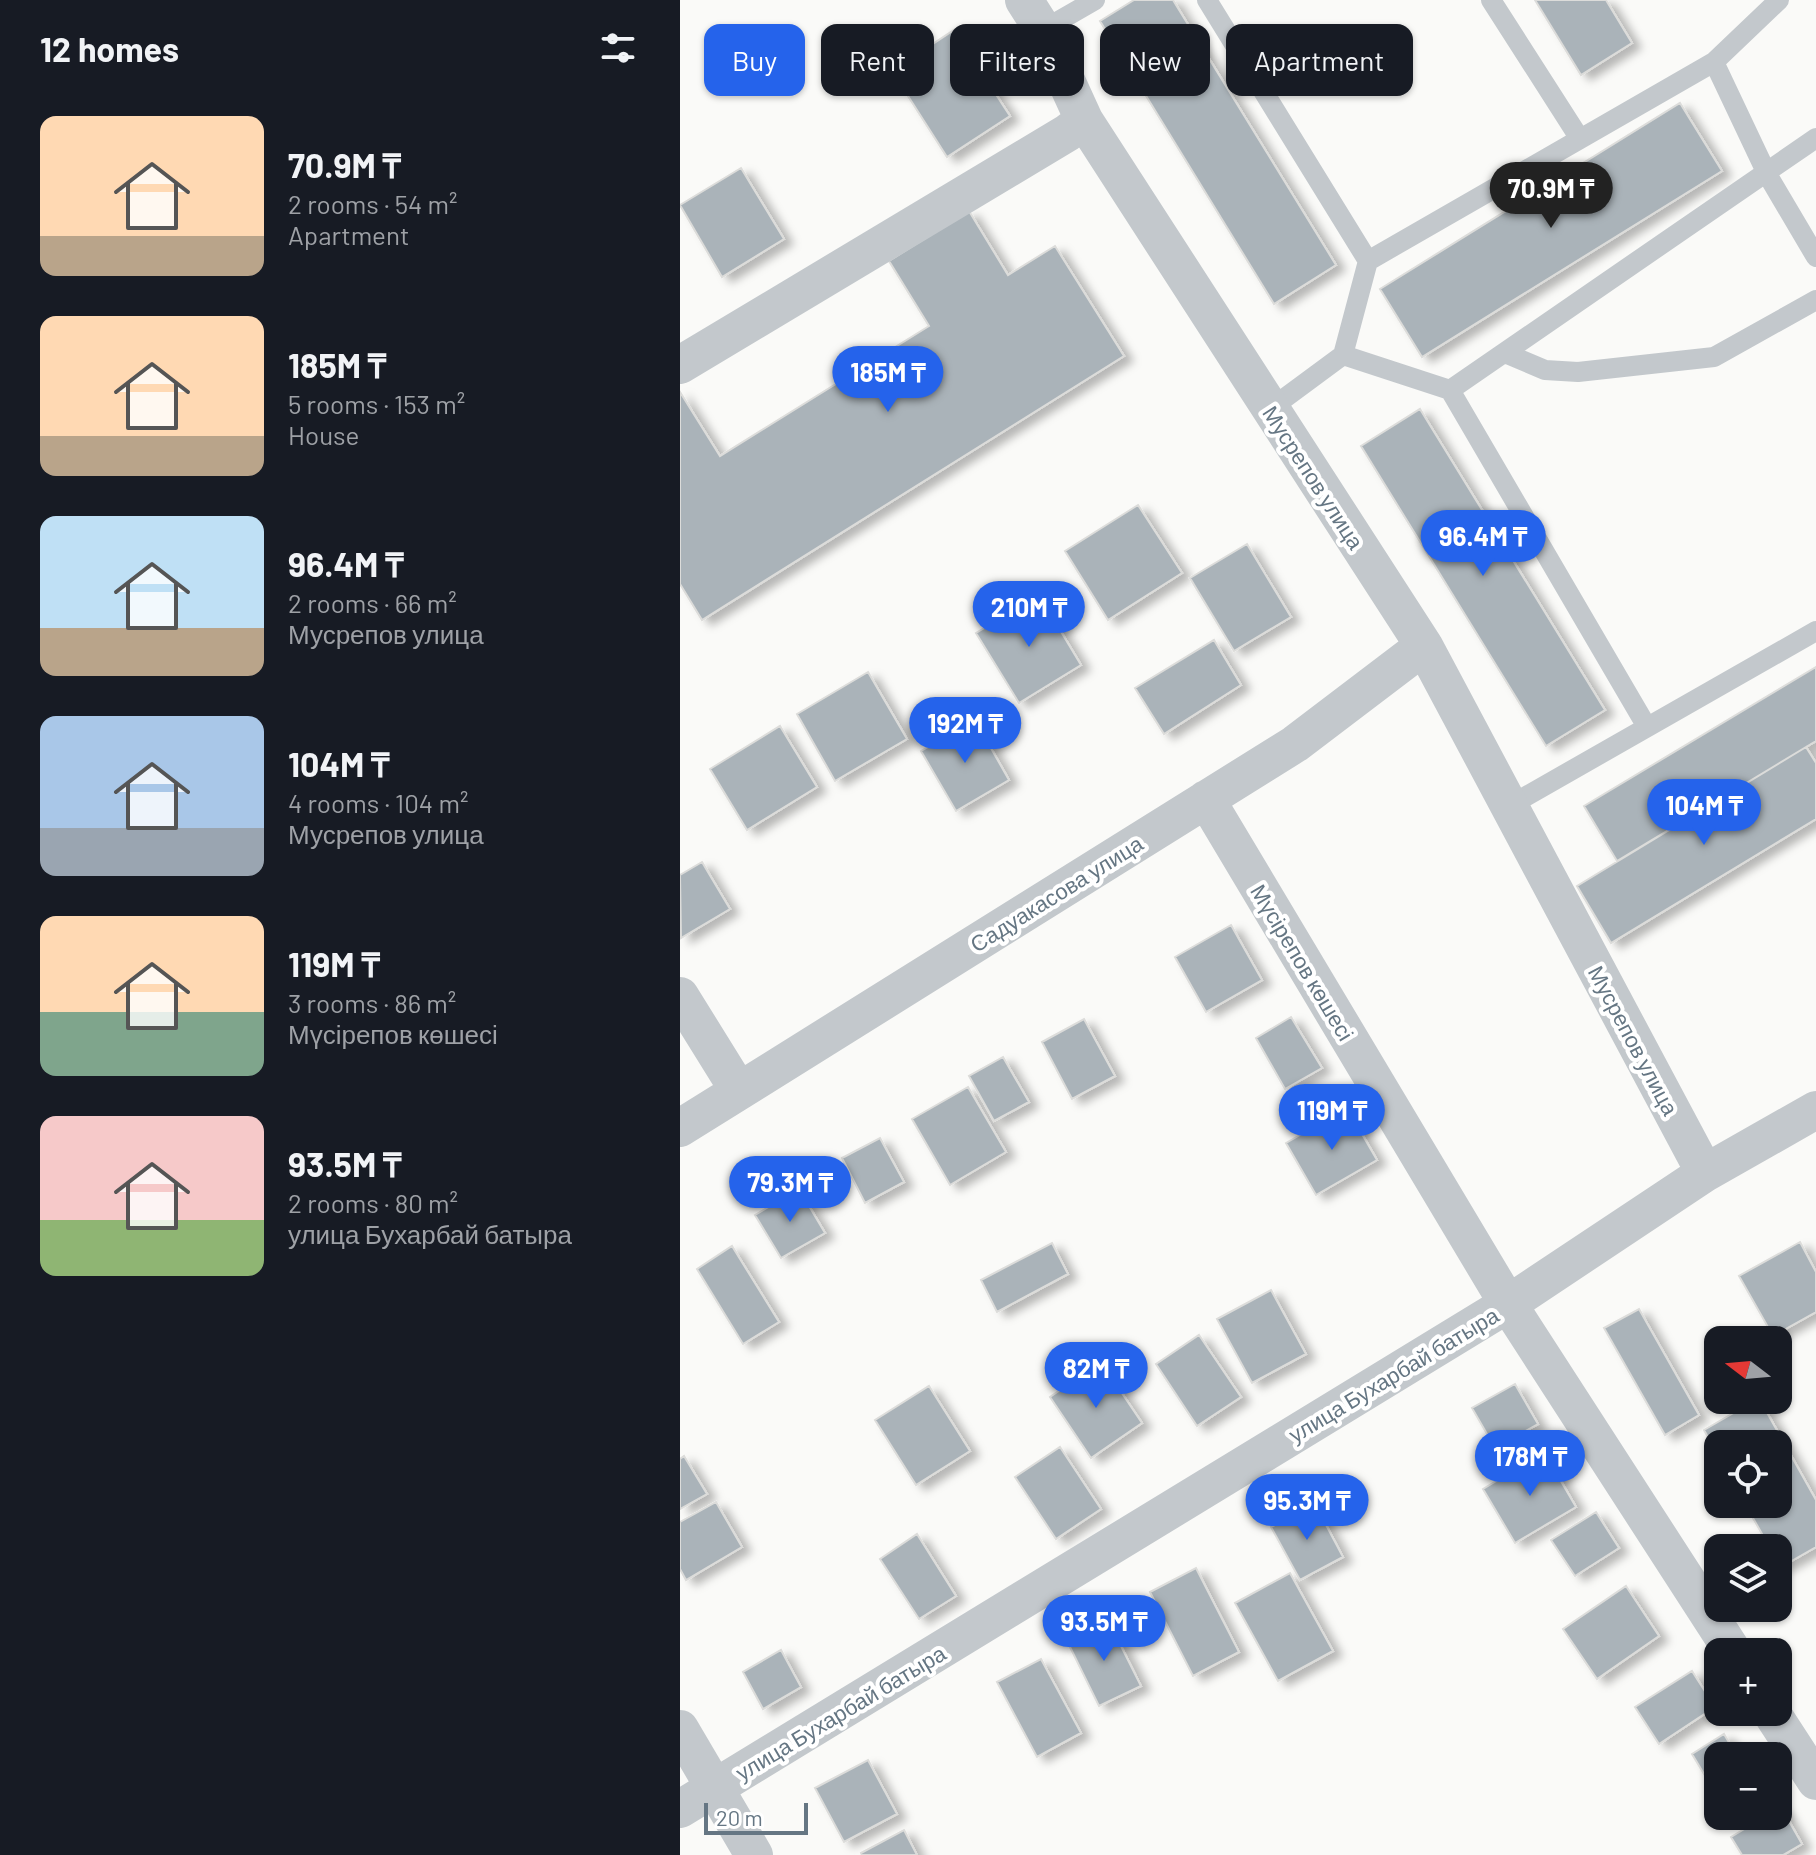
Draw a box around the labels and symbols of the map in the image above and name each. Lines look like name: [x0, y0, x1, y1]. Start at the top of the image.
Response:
pin: 70.9M ₸: [1477, 162, 1625, 230]
pin: 185M ₸: [823, 346, 953, 414]
street label: Мусрепов улица: [1257, 401, 1370, 555]
pin: 96.4M ₸: [1409, 510, 1557, 578]
pin: 210M ₸: [964, 581, 1094, 649]
pin: 192M ₸: [900, 697, 1030, 765]
pin: 104M ₸: [1639, 779, 1769, 847]
street label: Садуакасова улица: [965, 829, 1148, 957]
street label: Мүсірепов көшесі: [1245, 879, 1360, 1045]
street label: Мусрепов улица: [1583, 961, 1685, 1120]
pin: 119M ₸: [1267, 1084, 1397, 1152]
pin: 79.3M ₸: [716, 1156, 864, 1224]
street label: улица Бухарбай батыра: [1283, 1301, 1504, 1448]
north arrow: [1704, 1326, 1792, 1414]
pin: 82M ₸: [1040, 1342, 1152, 1410]
pin: 178M ₸: [1465, 1430, 1595, 1498]
pin: 95.3M ₸: [1233, 1474, 1381, 1542]
pin: 93.5M ₸: [1030, 1595, 1178, 1663]
street label: улица Бухарбай батыра: [730, 1639, 951, 1786]
scale bar: [704, 1799, 808, 1835]

